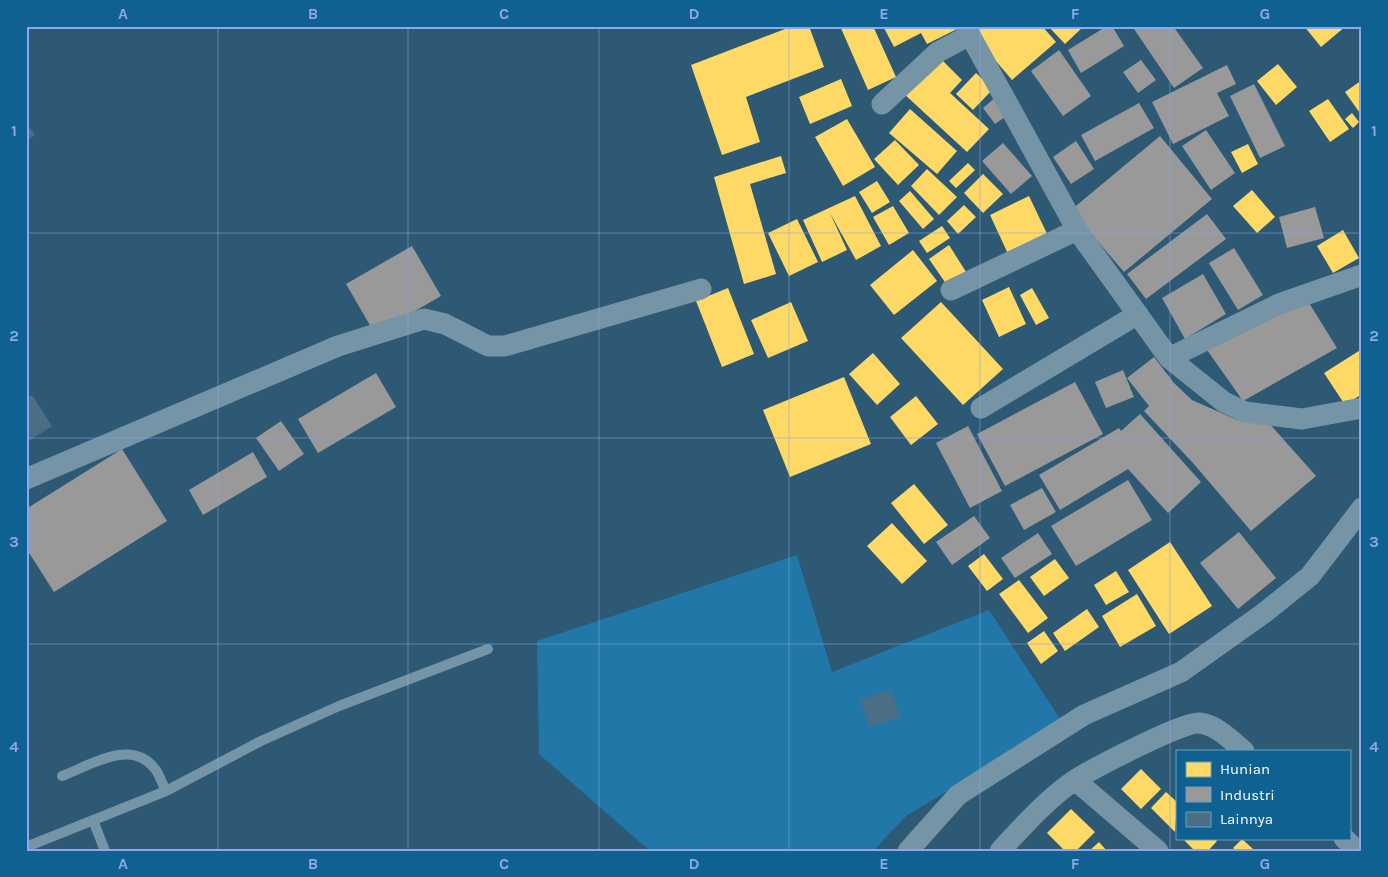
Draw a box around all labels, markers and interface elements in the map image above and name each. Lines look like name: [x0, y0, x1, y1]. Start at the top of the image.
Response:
text: A: [118, 4, 128, 23]
text: B: [308, 4, 318, 23]
text: C: [499, 4, 509, 23]
text: D: [689, 4, 700, 23]
text: E: [879, 4, 889, 23]
text: F: [1071, 4, 1080, 23]
text: G: [1260, 4, 1270, 23]
text: 1: [11, 121, 17, 140]
text: 1: [1371, 121, 1377, 140]
text: 2: [9, 326, 19, 345]
text: 2: [1369, 326, 1379, 345]
text: 3: [9, 532, 19, 551]
text: 3: [1369, 532, 1379, 551]
text: 4: [9, 737, 19, 756]
text: 4: [1369, 737, 1379, 756]
legend: [1176, 750, 1350, 840]
text: Hunian: [1220, 760, 1270, 778]
text: Industri: [1220, 786, 1275, 804]
text: Lainnya: [1220, 810, 1273, 828]
text: A: [118, 854, 128, 873]
text: B: [308, 854, 318, 873]
text: C: [499, 854, 509, 873]
text: D: [689, 854, 700, 873]
text: E: [879, 854, 889, 873]
text: F: [1071, 854, 1080, 873]
text: G: [1260, 854, 1270, 873]

